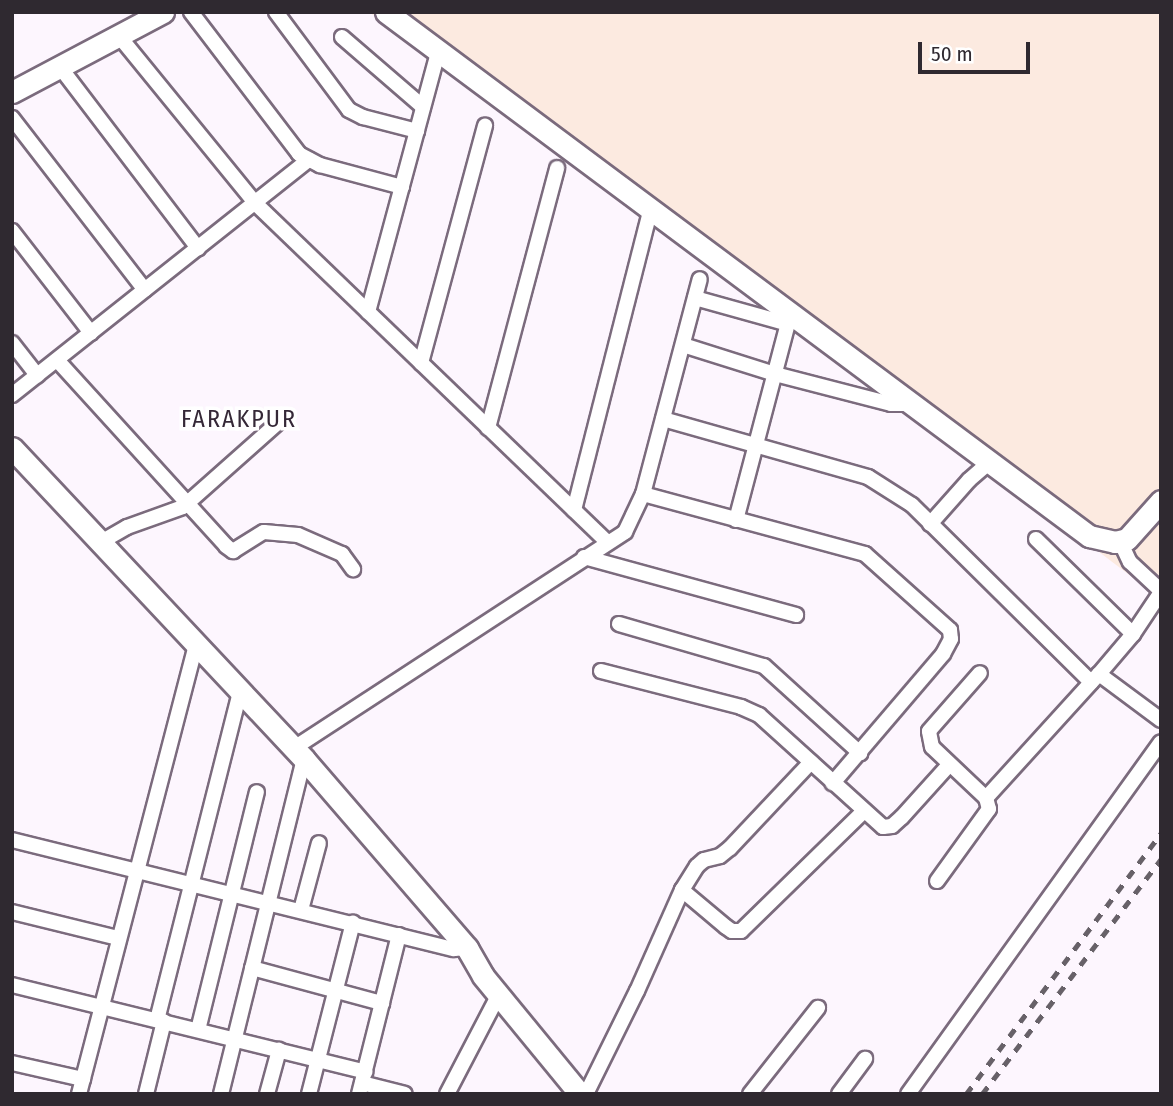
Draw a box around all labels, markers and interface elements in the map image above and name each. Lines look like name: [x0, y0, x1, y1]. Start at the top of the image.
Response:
scale bar: [921, 28, 1033, 72]
text: 50 m: [931, 41, 973, 67]
district label: FARAKPUR: [182, 406, 296, 434]

